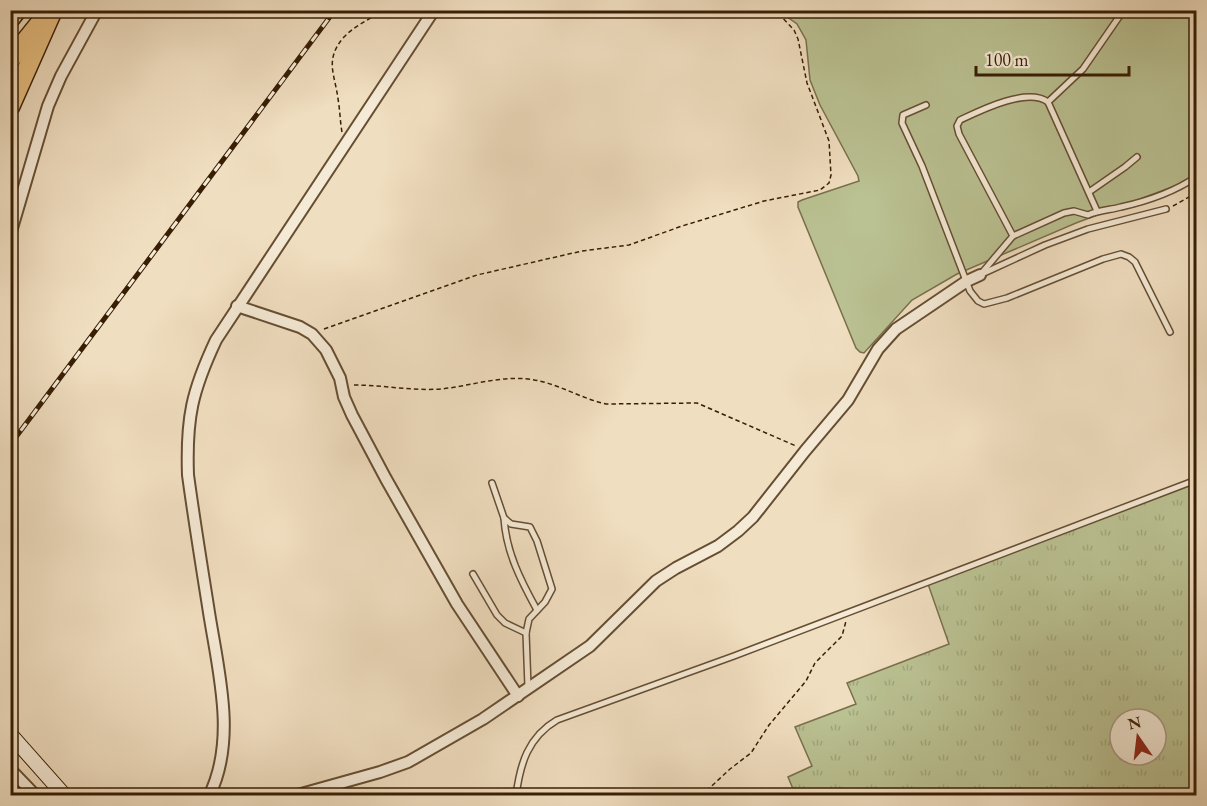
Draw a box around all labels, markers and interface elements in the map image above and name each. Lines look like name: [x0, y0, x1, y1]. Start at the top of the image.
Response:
scale bar: [976, 39, 1129, 77]
text: 100 m: [985, 48, 1029, 71]
north arrow: [1108, 707, 1168, 767]
text: N: [1126, 711, 1143, 735]

